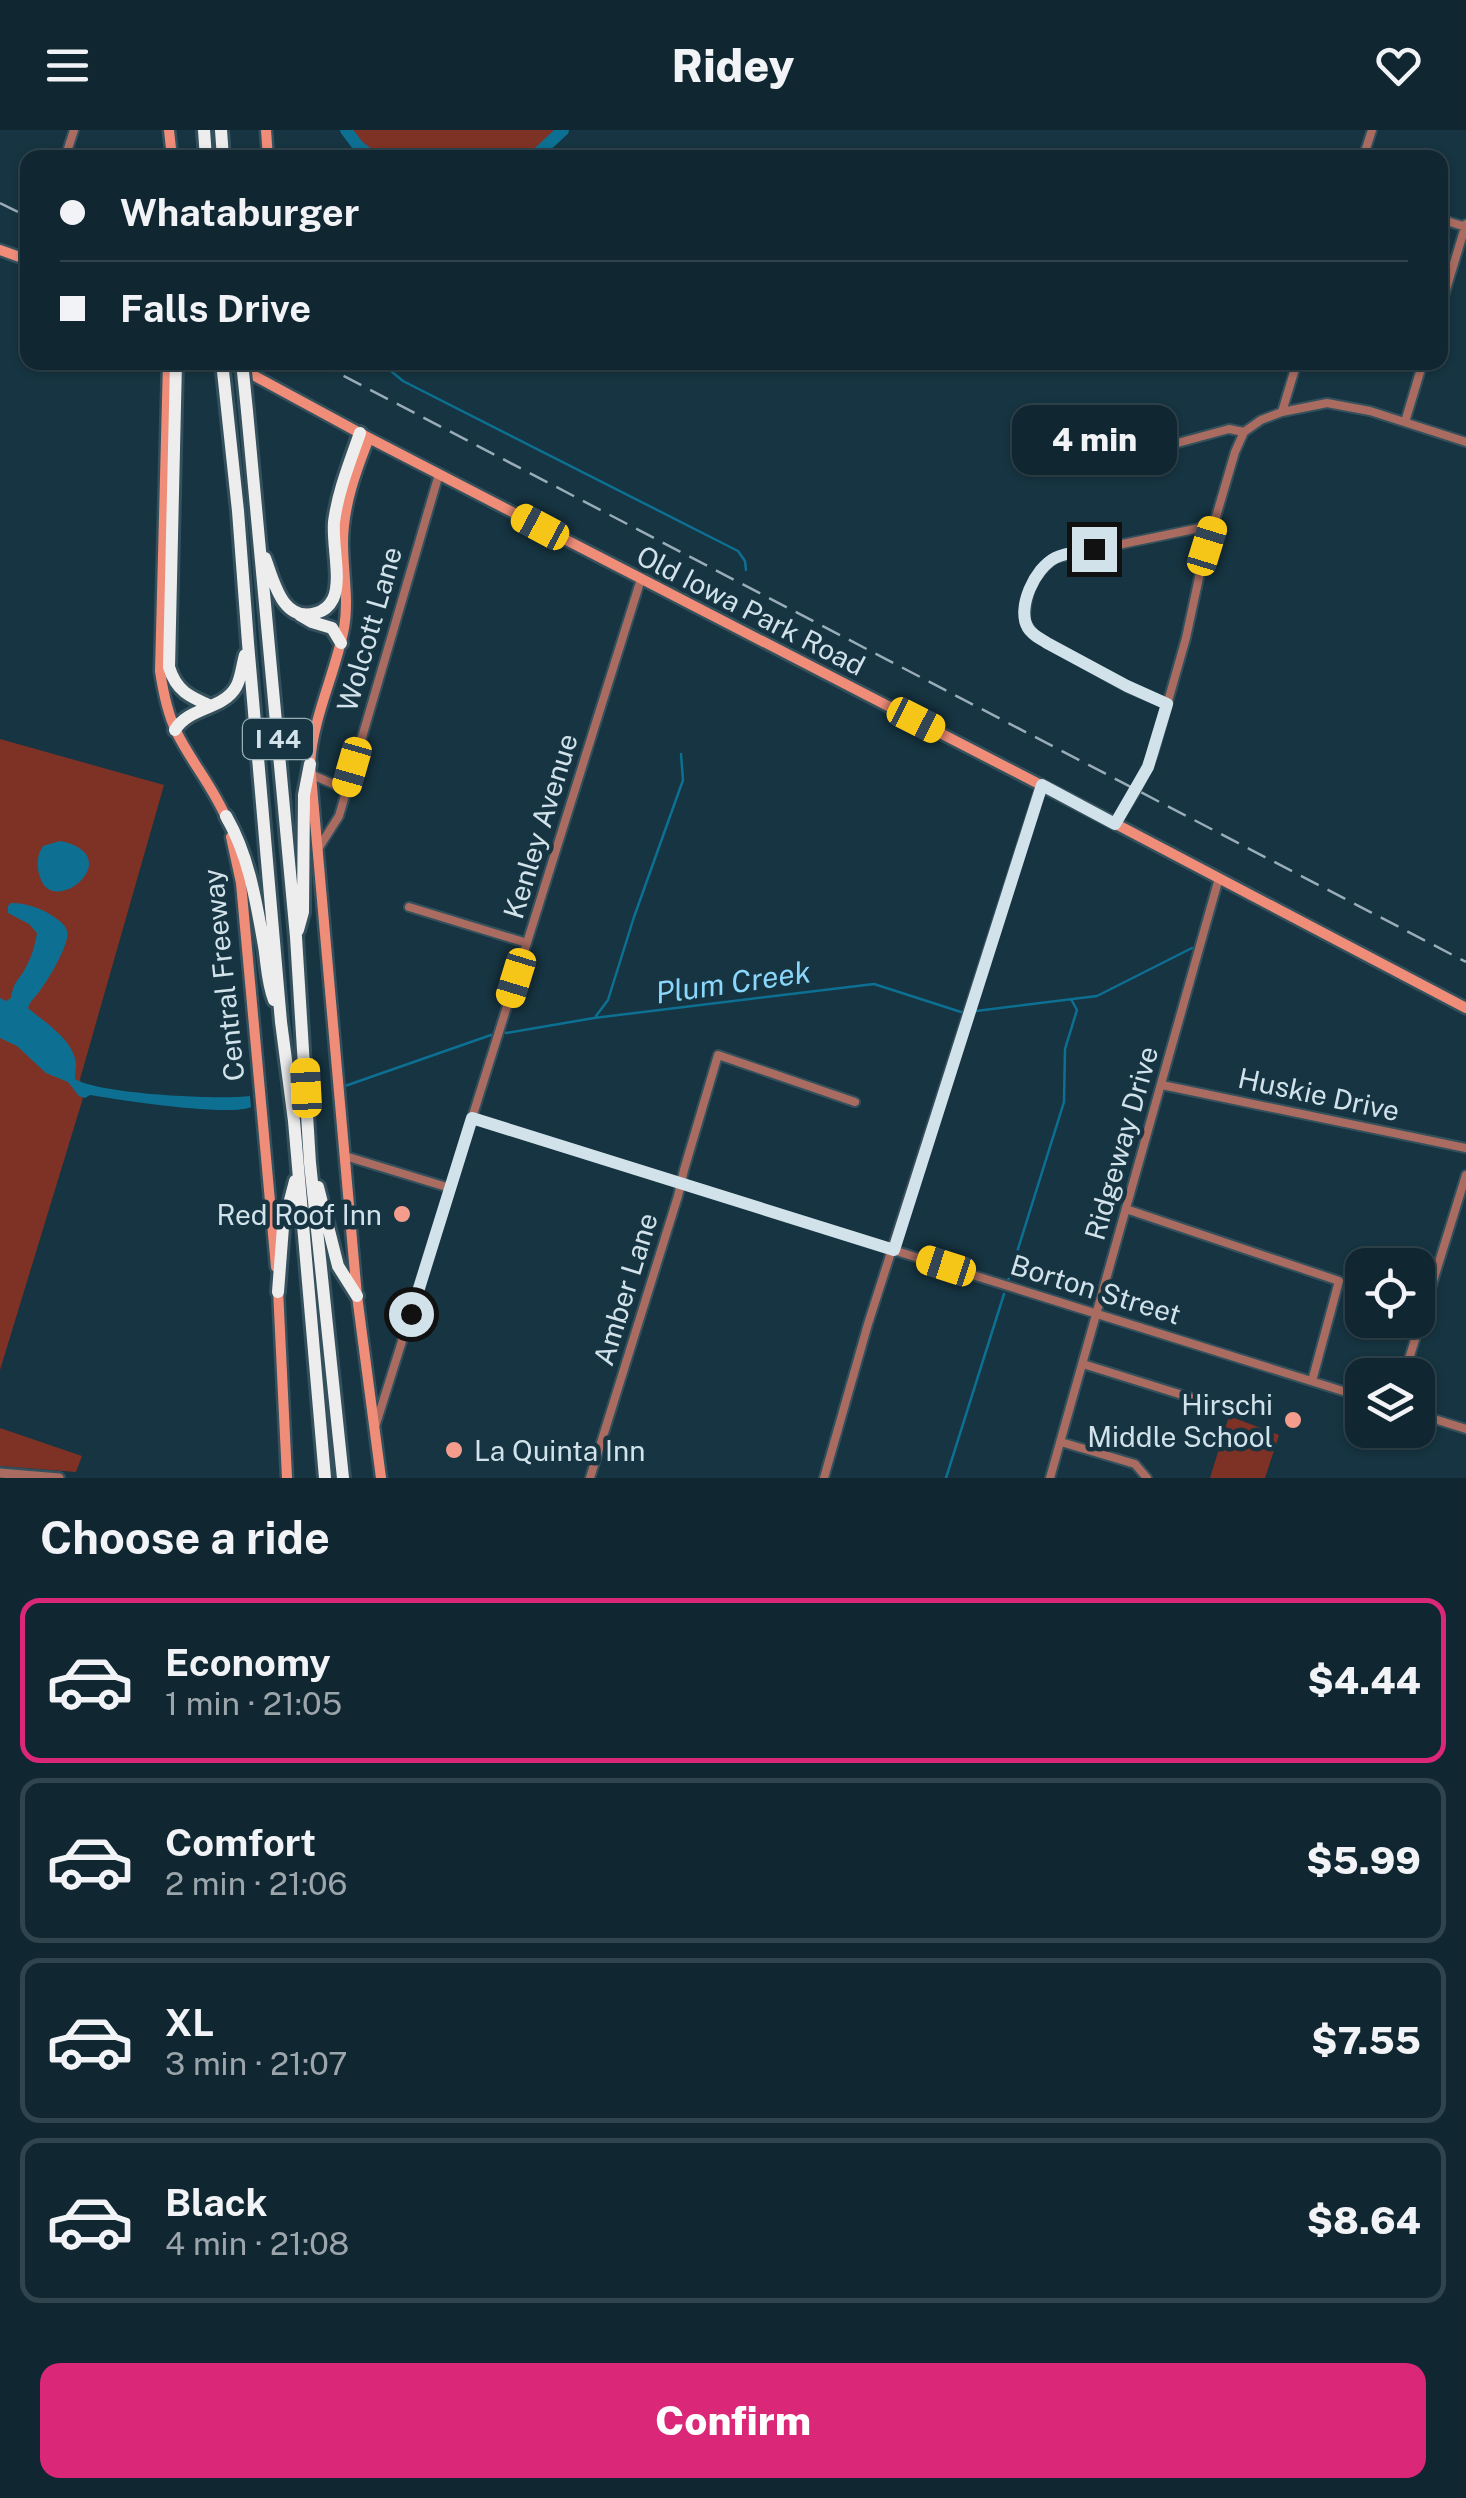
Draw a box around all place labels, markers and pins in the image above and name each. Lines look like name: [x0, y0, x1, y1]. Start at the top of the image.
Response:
place label: Red Roof Inn: [216, 1198, 382, 1231]
marker: Red Roof Inn: [391, 1203, 413, 1225]
place label: Hirschi Middle School: [1087, 1388, 1273, 1453]
marker: Hirschi Middle School: [1282, 1409, 1304, 1431]
place label: La Quinta Inn: [474, 1434, 645, 1467]
marker: La Quinta Inn: [443, 1439, 465, 1461]

